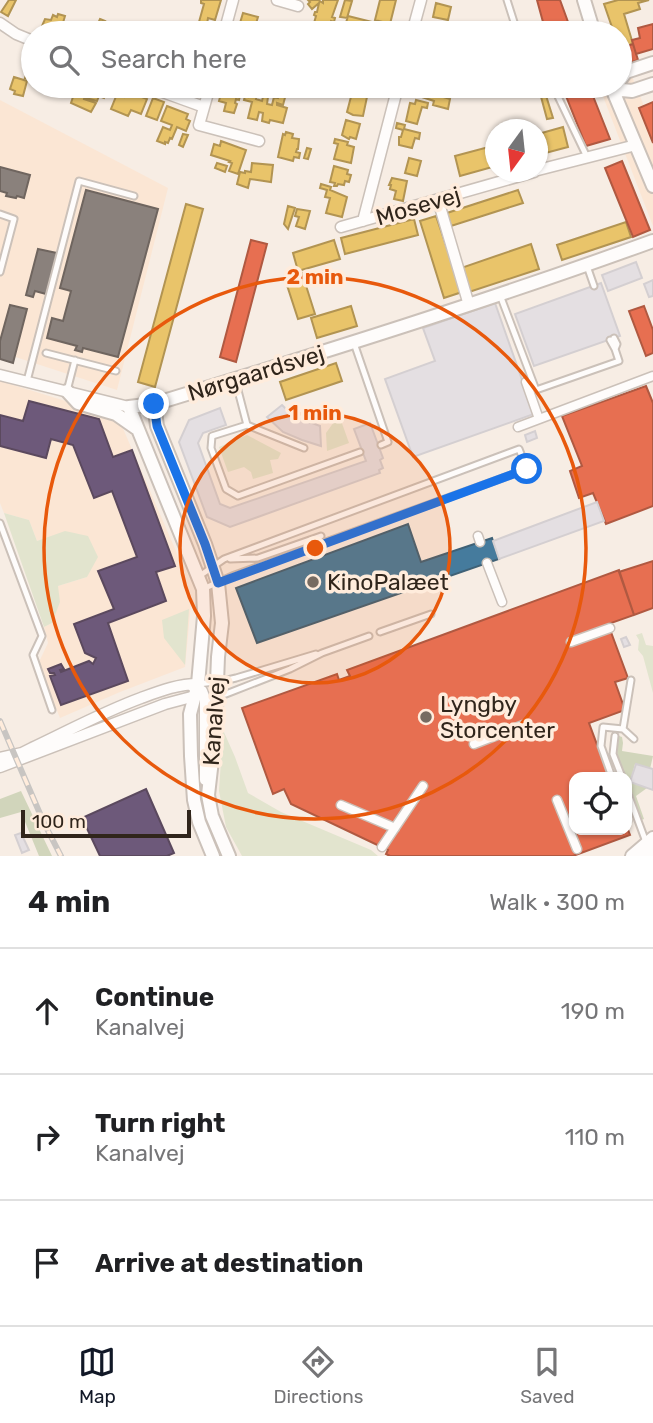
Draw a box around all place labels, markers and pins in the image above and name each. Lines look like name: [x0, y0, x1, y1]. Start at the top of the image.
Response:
centre of rings: [303, 536, 327, 560]
place label: KinoPalæet: [327, 568, 449, 596]
marker: KinoPalæet: [305, 574, 321, 590]
place label: Lyngby Storcenter: [440, 690, 555, 744]
marker: Lyngby Storcenter: [418, 709, 434, 725]

